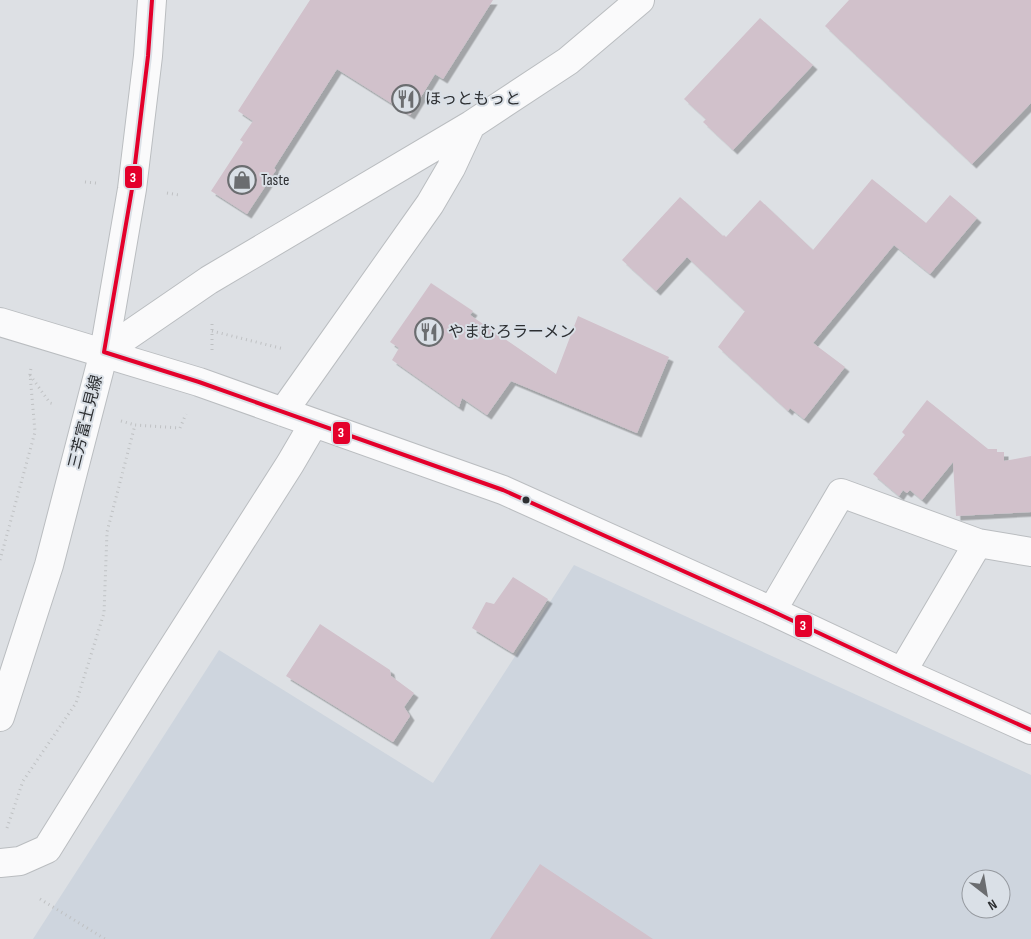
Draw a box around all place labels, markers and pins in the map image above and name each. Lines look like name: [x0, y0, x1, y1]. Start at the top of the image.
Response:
restaurant icon: ほっともっと: [391, 84, 421, 114]
place label: ほっともっと: [425, 90, 521, 109]
shop icon: Taste: [227, 165, 257, 195]
place label: Taste: [261, 171, 290, 190]
restaurant icon: やまむろラーメン: [414, 317, 444, 347]
place label: やまむろラーメン: [448, 323, 575, 342]
unlabelled marker: [521, 495, 531, 505]

